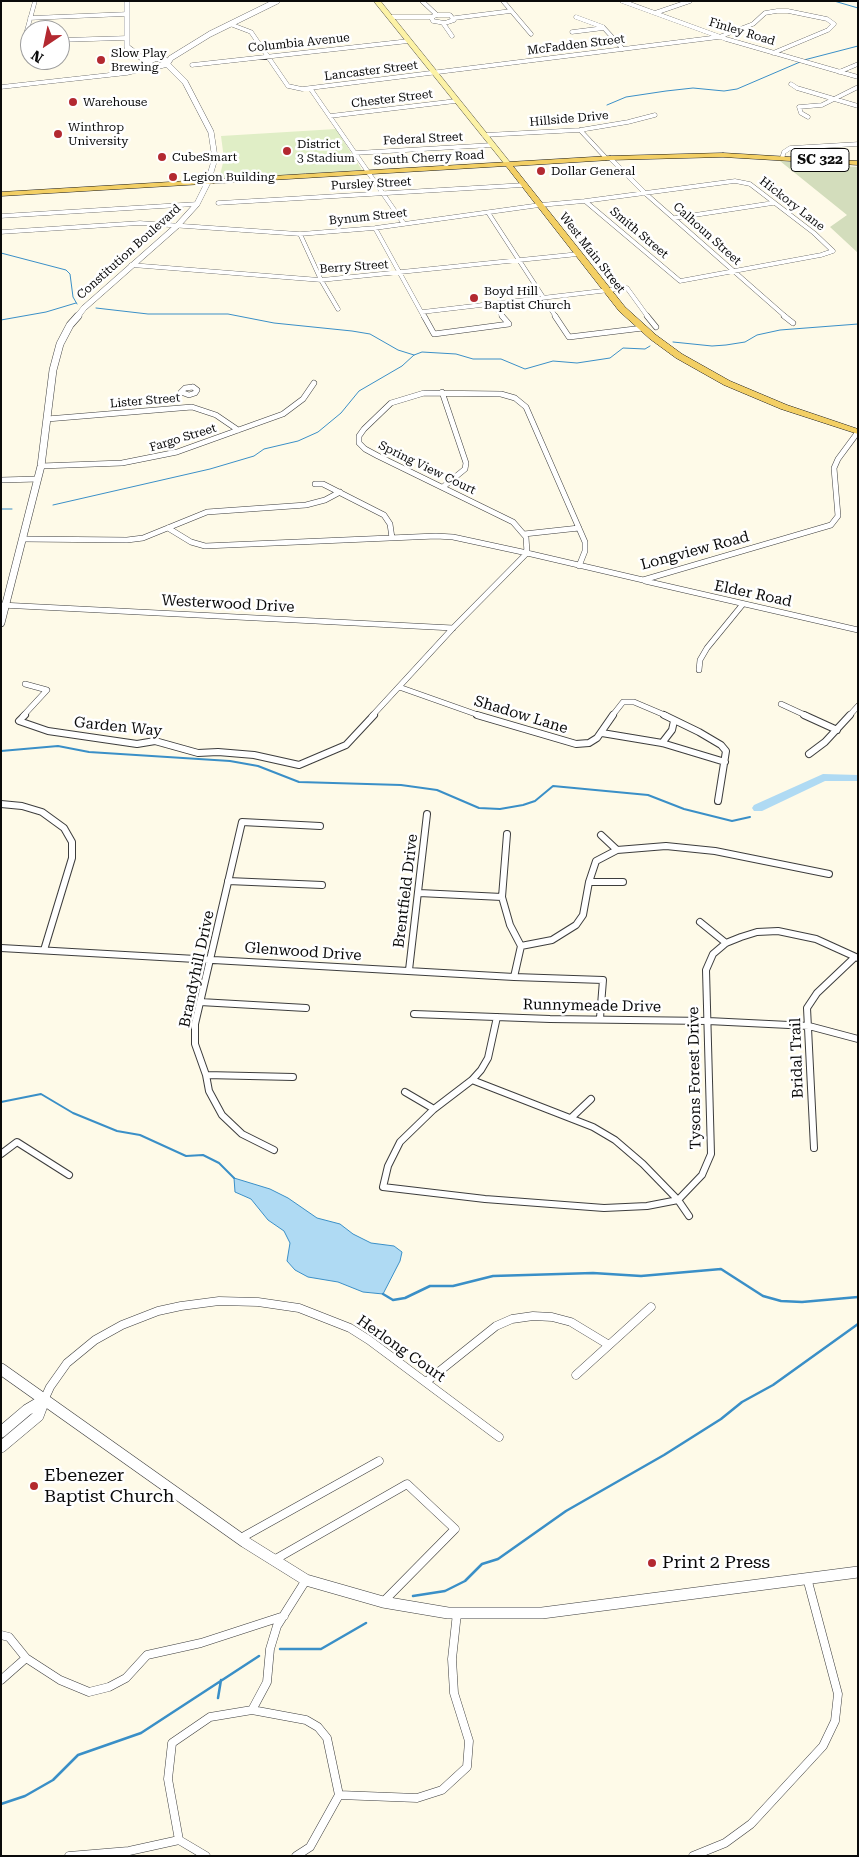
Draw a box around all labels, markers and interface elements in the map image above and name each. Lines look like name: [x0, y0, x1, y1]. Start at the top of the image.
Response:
street label: Finley Road: [707, 15, 777, 49]
north arrow: [20, 20, 70, 70]
street label: Columbia Avenue: [247, 31, 351, 55]
street label: McFadden Street: [526, 32, 626, 58]
place label: Slow Play Brewing: [111, 46, 167, 74]
text: N: [28, 47, 46, 66]
marker: Slow Play Brewing: [95, 54, 107, 66]
street label: Lancaster Street: [323, 58, 419, 84]
street label: Chester Street: [350, 87, 434, 111]
place label: Warehouse: [83, 95, 147, 109]
marker: Warehouse: [67, 96, 79, 108]
street label: Hillside Drive: [529, 108, 609, 130]
place label: Winthrop University: [68, 120, 128, 148]
marker: Winthrop University: [52, 128, 64, 140]
street label: Federal Street: [383, 130, 463, 148]
place label: District 3 Stadium: [297, 137, 355, 165]
marker: District 3 Stadium: [281, 145, 293, 157]
street label: South Cherry Road: [373, 148, 485, 168]
road number: SC 322: [791, 148, 849, 172]
place label: CubeSmart: [172, 150, 237, 164]
marker: CubeSmart: [156, 151, 168, 163]
place label: Dollar General: [551, 164, 635, 178]
marker: Dollar General: [535, 165, 547, 177]
place label: Legion Building: [183, 170, 275, 184]
marker: Legion Building: [167, 171, 179, 183]
street label: Hickory Lane: [757, 174, 827, 234]
street label: Pursley Street: [330, 175, 412, 193]
street label: Calhoun Street: [670, 200, 744, 268]
street label: Constitution Boulevard: [74, 201, 184, 303]
street label: Smith Street: [607, 204, 671, 262]
street label: Bynum Street: [328, 206, 408, 228]
street label: West Main Street: [556, 210, 628, 296]
street label: Berry Street: [319, 257, 389, 277]
place label: Boyd Hill Baptist Church: [484, 284, 571, 312]
marker: Boyd Hill Baptist Church: [468, 292, 480, 304]
street label: Lister Street: [109, 391, 181, 411]
street label: Fargo Street: [148, 421, 218, 455]
street label: Spring View Court: [376, 438, 478, 498]
street label: Longview Road: [639, 528, 751, 574]
street label: Elder Road: [713, 577, 793, 611]
street label: Westerwood Drive: [161, 592, 295, 616]
street label: Shadow Lane: [472, 692, 570, 738]
street label: Garden Way: [73, 713, 163, 741]
street label: Brentfield Drive: [390, 833, 422, 949]
street label: Brandyhill Drive: [176, 909, 218, 1029]
street label: Glenwood Drive: [244, 939, 362, 965]
street label: Runnymeade Drive: [523, 996, 661, 1016]
street label: Tysons Forest Drive: [685, 1006, 705, 1150]
street label: Bridal Trail: [787, 1017, 807, 1099]
street label: Herlong Court: [353, 1312, 449, 1386]
place label: Ebenezer Baptist Church: [44, 1465, 174, 1508]
marker: Ebenezer Baptist Church: [28, 1480, 40, 1492]
place label: Print 2 Press: [662, 1552, 770, 1574]
marker: Print 2 Press: [646, 1557, 658, 1569]

